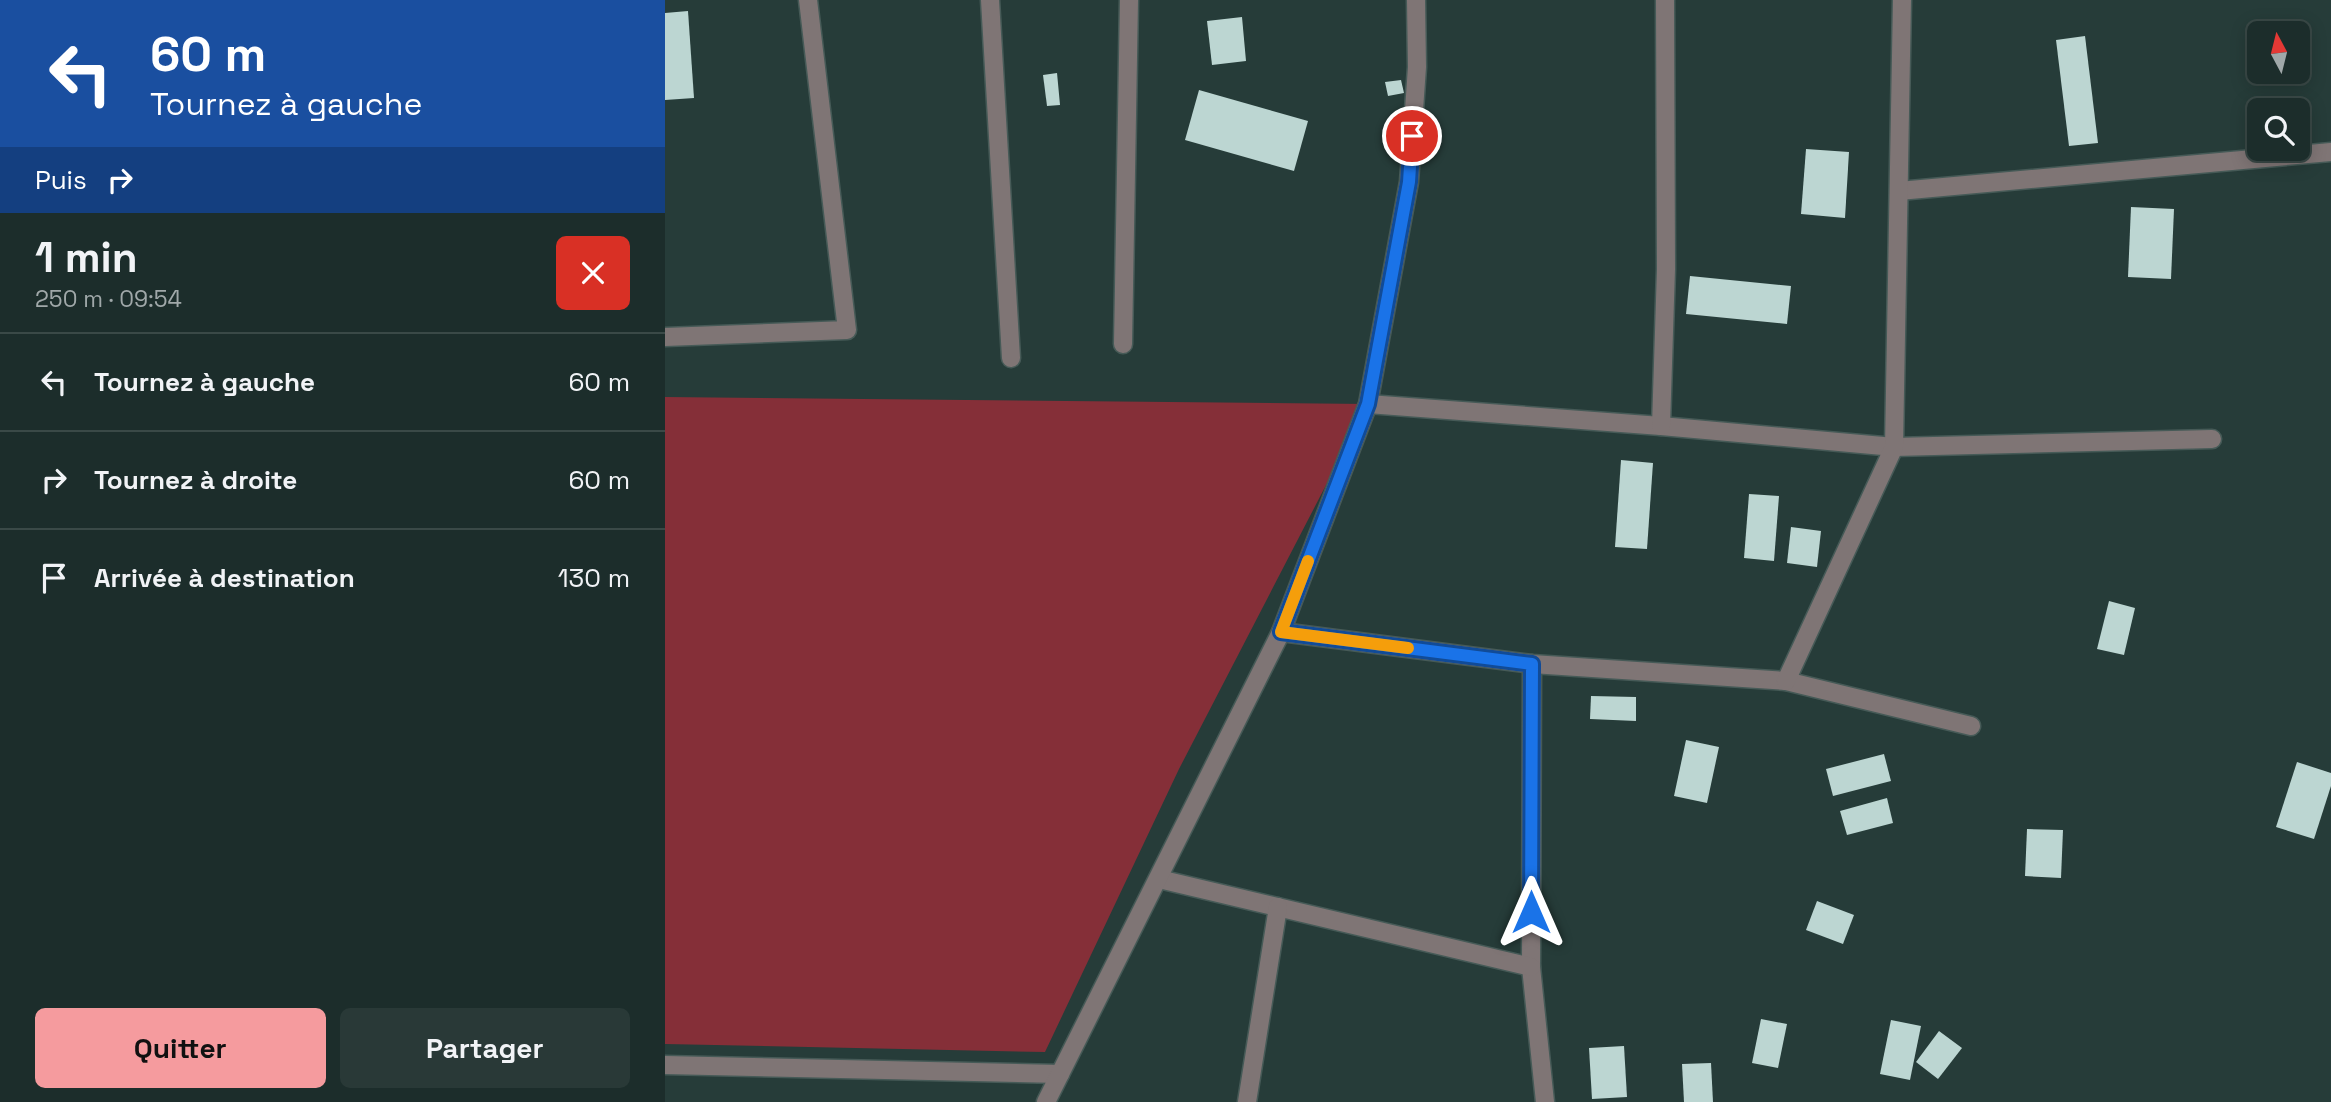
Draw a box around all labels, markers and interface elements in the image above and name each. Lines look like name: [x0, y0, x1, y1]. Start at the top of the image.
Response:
north arrow: [2247, 21, 2310, 84]
map controls: [2247, 21, 2310, 161]
text: 60 m: [150, 23, 266, 85]
icon: left: [35, 28, 126, 119]
text: Tournez à gauche: [150, 84, 422, 124]
button: search: [2247, 98, 2310, 161]
pin: [1382, 106, 1442, 166]
icon: arrive: [1393, 117, 1431, 155]
icon: right: [101, 161, 139, 199]
text: Puis: [35, 163, 87, 197]
text: 1 min: [35, 231, 138, 284]
button: close: [556, 236, 630, 310]
text: 250 m · 09:54: [35, 284, 182, 314]
icon: left: [35, 363, 73, 401]
text: Tournez à gauche: [94, 365, 315, 399]
text: 60 m: [568, 365, 630, 399]
icon: right: [35, 461, 73, 499]
text: Tournez à droite: [94, 463, 297, 497]
text: 60 m: [568, 463, 630, 497]
icon: arrive: [35, 559, 73, 597]
text: Arrivée à destination: [94, 561, 355, 595]
text: 130 m: [558, 561, 630, 595]
position arrow: [1494, 875, 1568, 949]
button: Quitter: [35, 1008, 326, 1088]
button: Partager: [340, 1008, 630, 1088]

